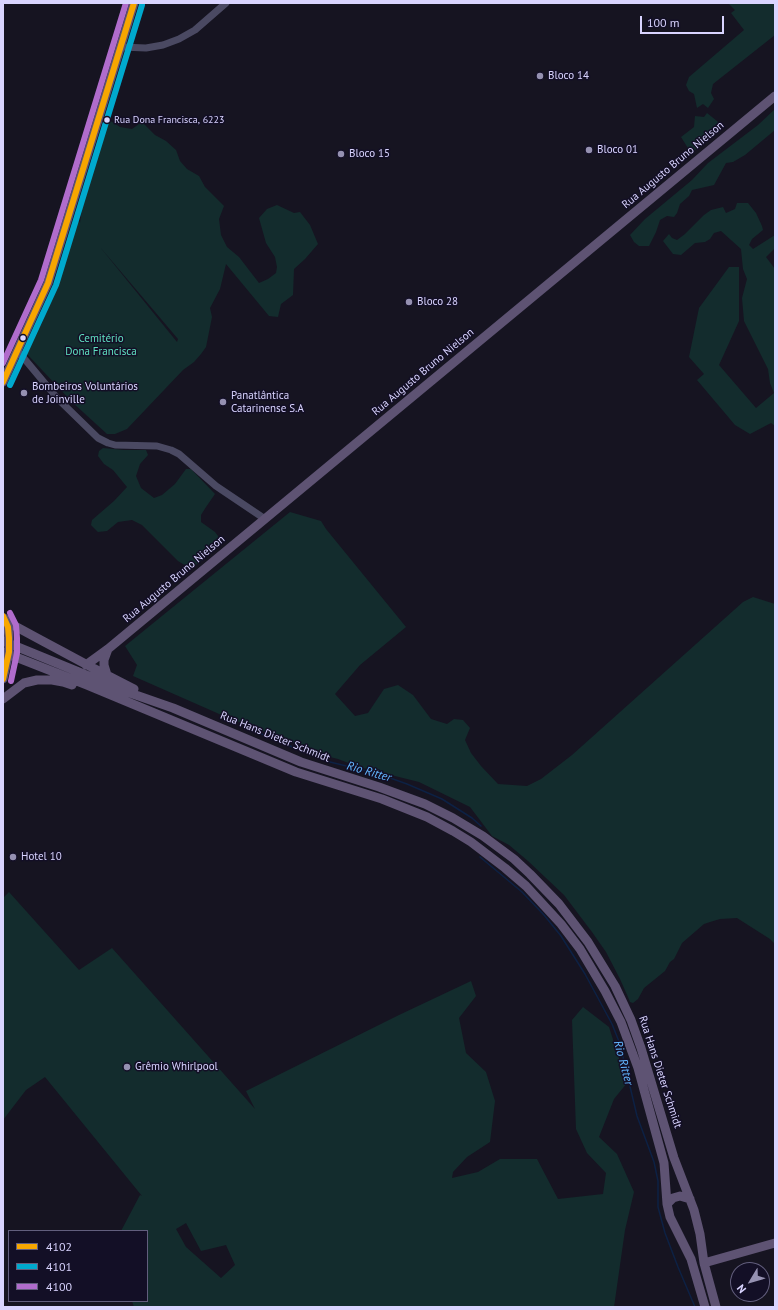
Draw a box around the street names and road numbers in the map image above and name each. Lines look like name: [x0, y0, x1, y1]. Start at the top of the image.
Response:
street label: Rua Augusto Bruno Nielson: [619, 119, 727, 211]
street label: Rua Augusto Bruno Nielson: [369, 326, 477, 418]
street label: Rua Augusto Bruno Nielson: [120, 533, 228, 625]
street label: Rua Hans Dieter Schmidt: [218, 709, 332, 765]
street label: Rua Hans Dieter Schmidt: [636, 1014, 684, 1130]

